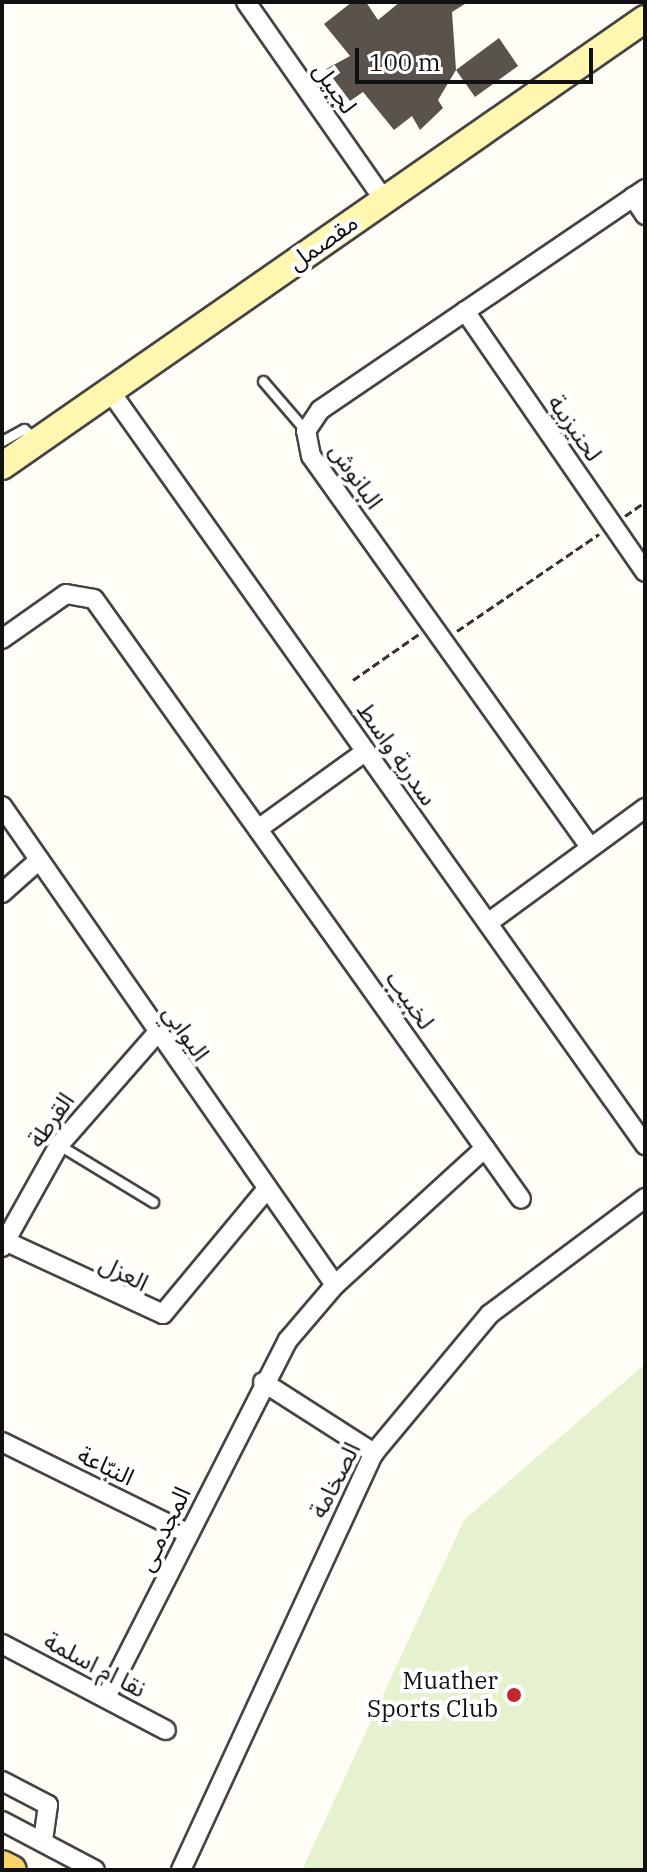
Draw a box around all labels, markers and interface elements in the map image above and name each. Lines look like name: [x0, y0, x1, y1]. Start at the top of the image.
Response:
scale bar: [359, 32, 597, 82]
text: 100 m: [369, 46, 441, 78]
street label: لجبيل: [307, 57, 363, 119]
street label: مقصمل: [283, 208, 363, 276]
street label: لحنيزبية: [542, 389, 608, 467]
street label: البانوش: [323, 437, 389, 515]
street label: سدرية واسط: [351, 697, 443, 811]
street label: لخبيب: [380, 965, 440, 1035]
street label: اليوابي: [156, 999, 216, 1067]
street label: القرطة: [22, 1087, 80, 1153]
street label: العزل: [95, 1249, 153, 1297]
street label: الصخامة: [304, 1437, 366, 1523]
street label: النبّاعة: [73, 1440, 139, 1492]
street label: المجدمـى: [131, 1482, 197, 1576]
street label: نقا ام اسلمة: [39, 1626, 151, 1704]
place label: Muather Sports Club: [367, 1667, 498, 1723]
marker: Muather Sports Club: [505, 1686, 523, 1704]

